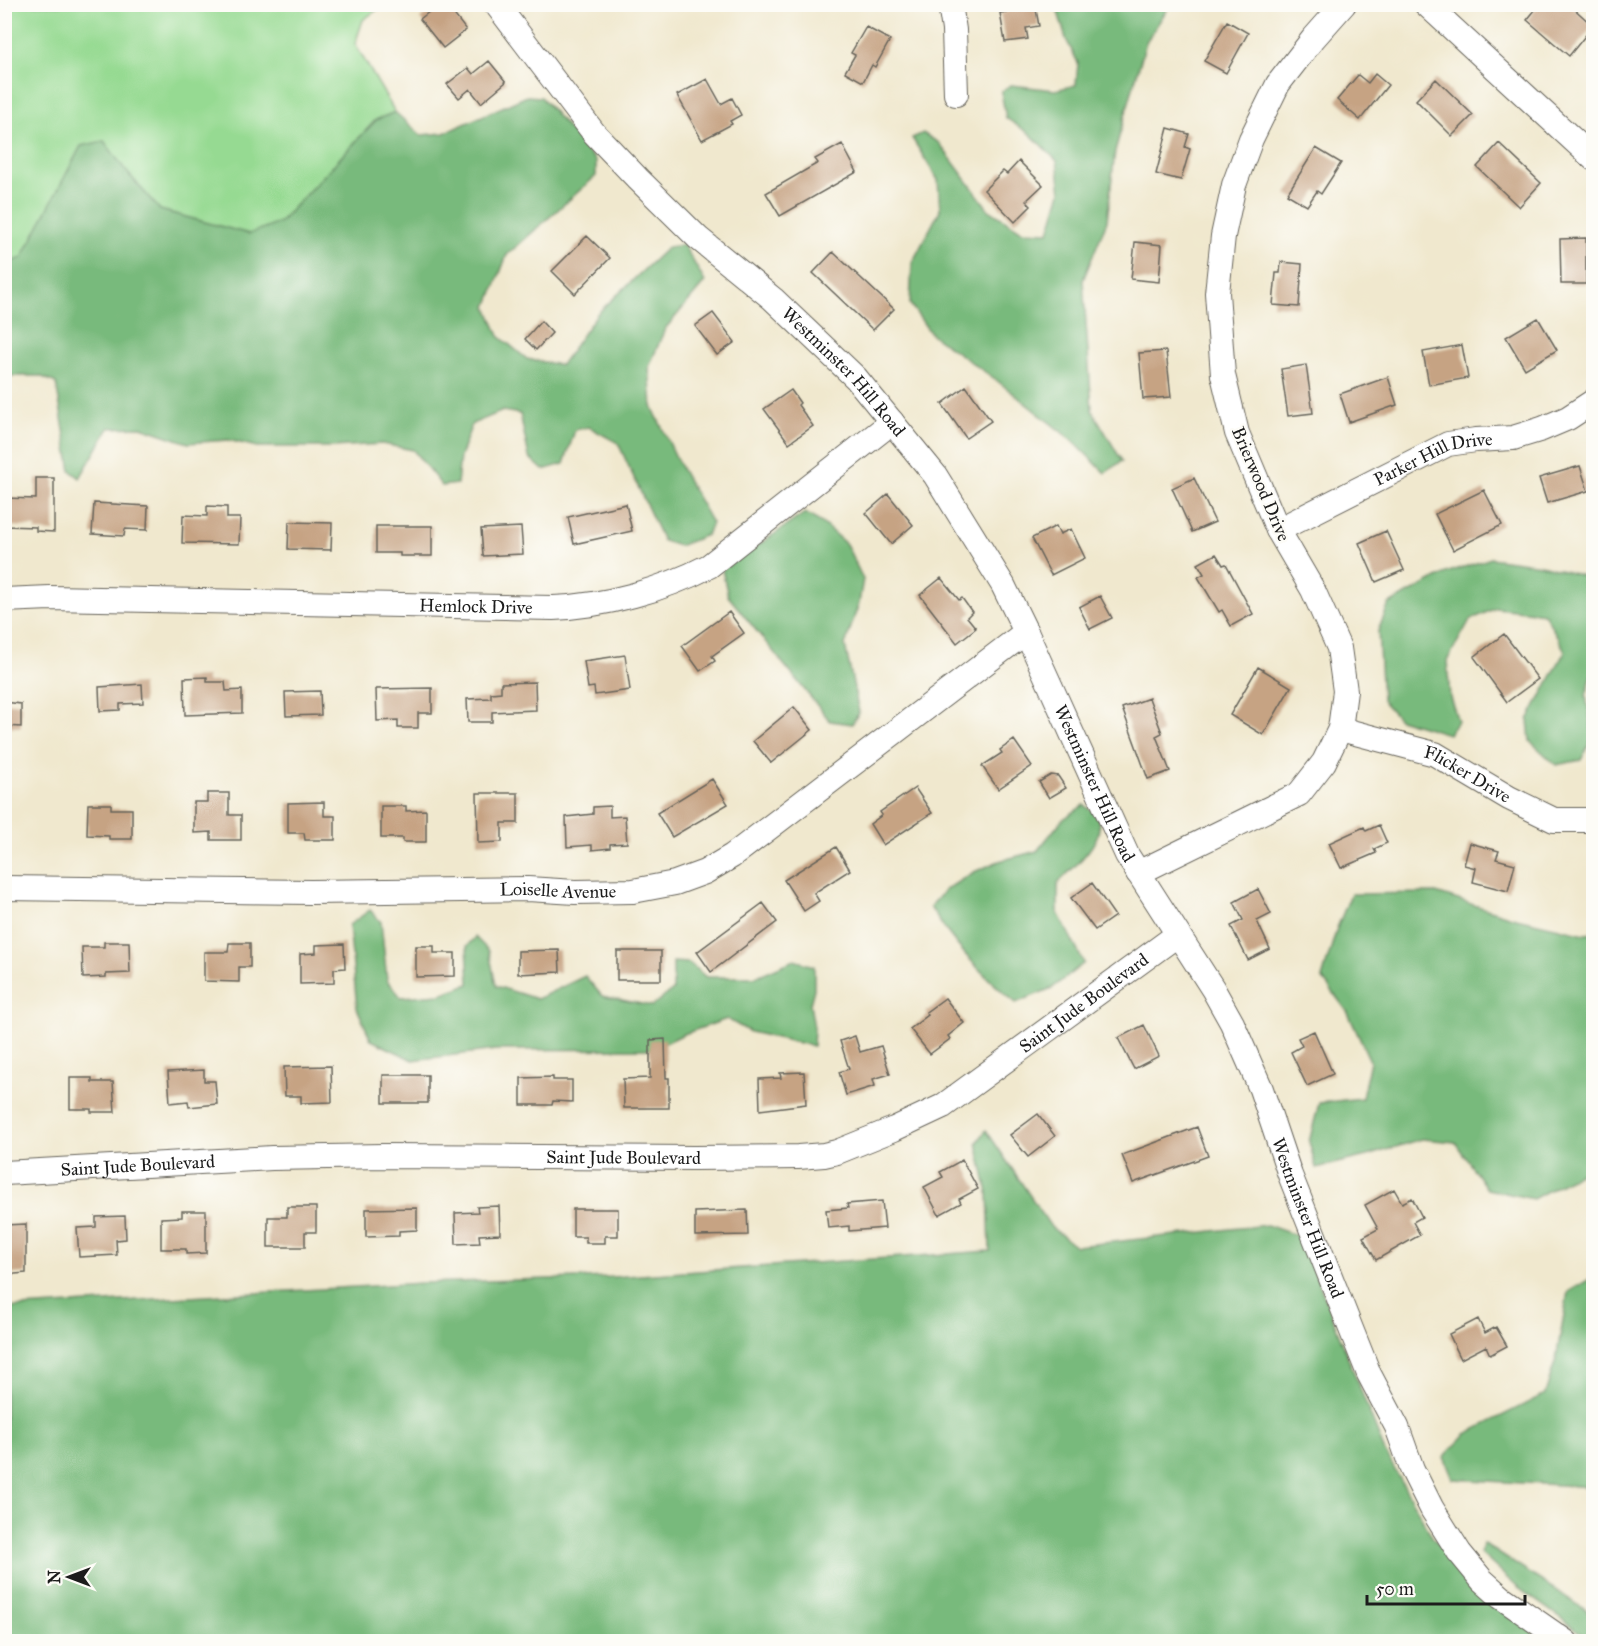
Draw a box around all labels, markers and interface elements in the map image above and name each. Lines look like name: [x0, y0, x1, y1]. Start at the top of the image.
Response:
street label: Westminster Hill Road: [777, 302, 910, 441]
street label: Brierwood Drive: [1227, 423, 1295, 545]
street label: Parker Hill Drive: [1370, 428, 1493, 491]
street label: Hemlock Drive: [419, 594, 533, 619]
street label: Westminster Hill Road: [1049, 701, 1140, 866]
street label: Flicker Drive: [1422, 741, 1515, 808]
street label: Loiselle Avenue: [499, 878, 616, 903]
street label: Saint Jude Boulevard: [1015, 949, 1153, 1058]
street label: Westminster Hill Road: [1267, 1135, 1349, 1301]
street label: Saint Jude Boulevard: [546, 1146, 701, 1169]
street label: Saint Jude Boulevard: [60, 1150, 216, 1181]
north arrow: [39, 1547, 99, 1607]
scale bar: [1367, 1568, 1524, 1606]
text: N: [45, 1570, 64, 1584]
text: 50 m: [1376, 1578, 1414, 1600]

